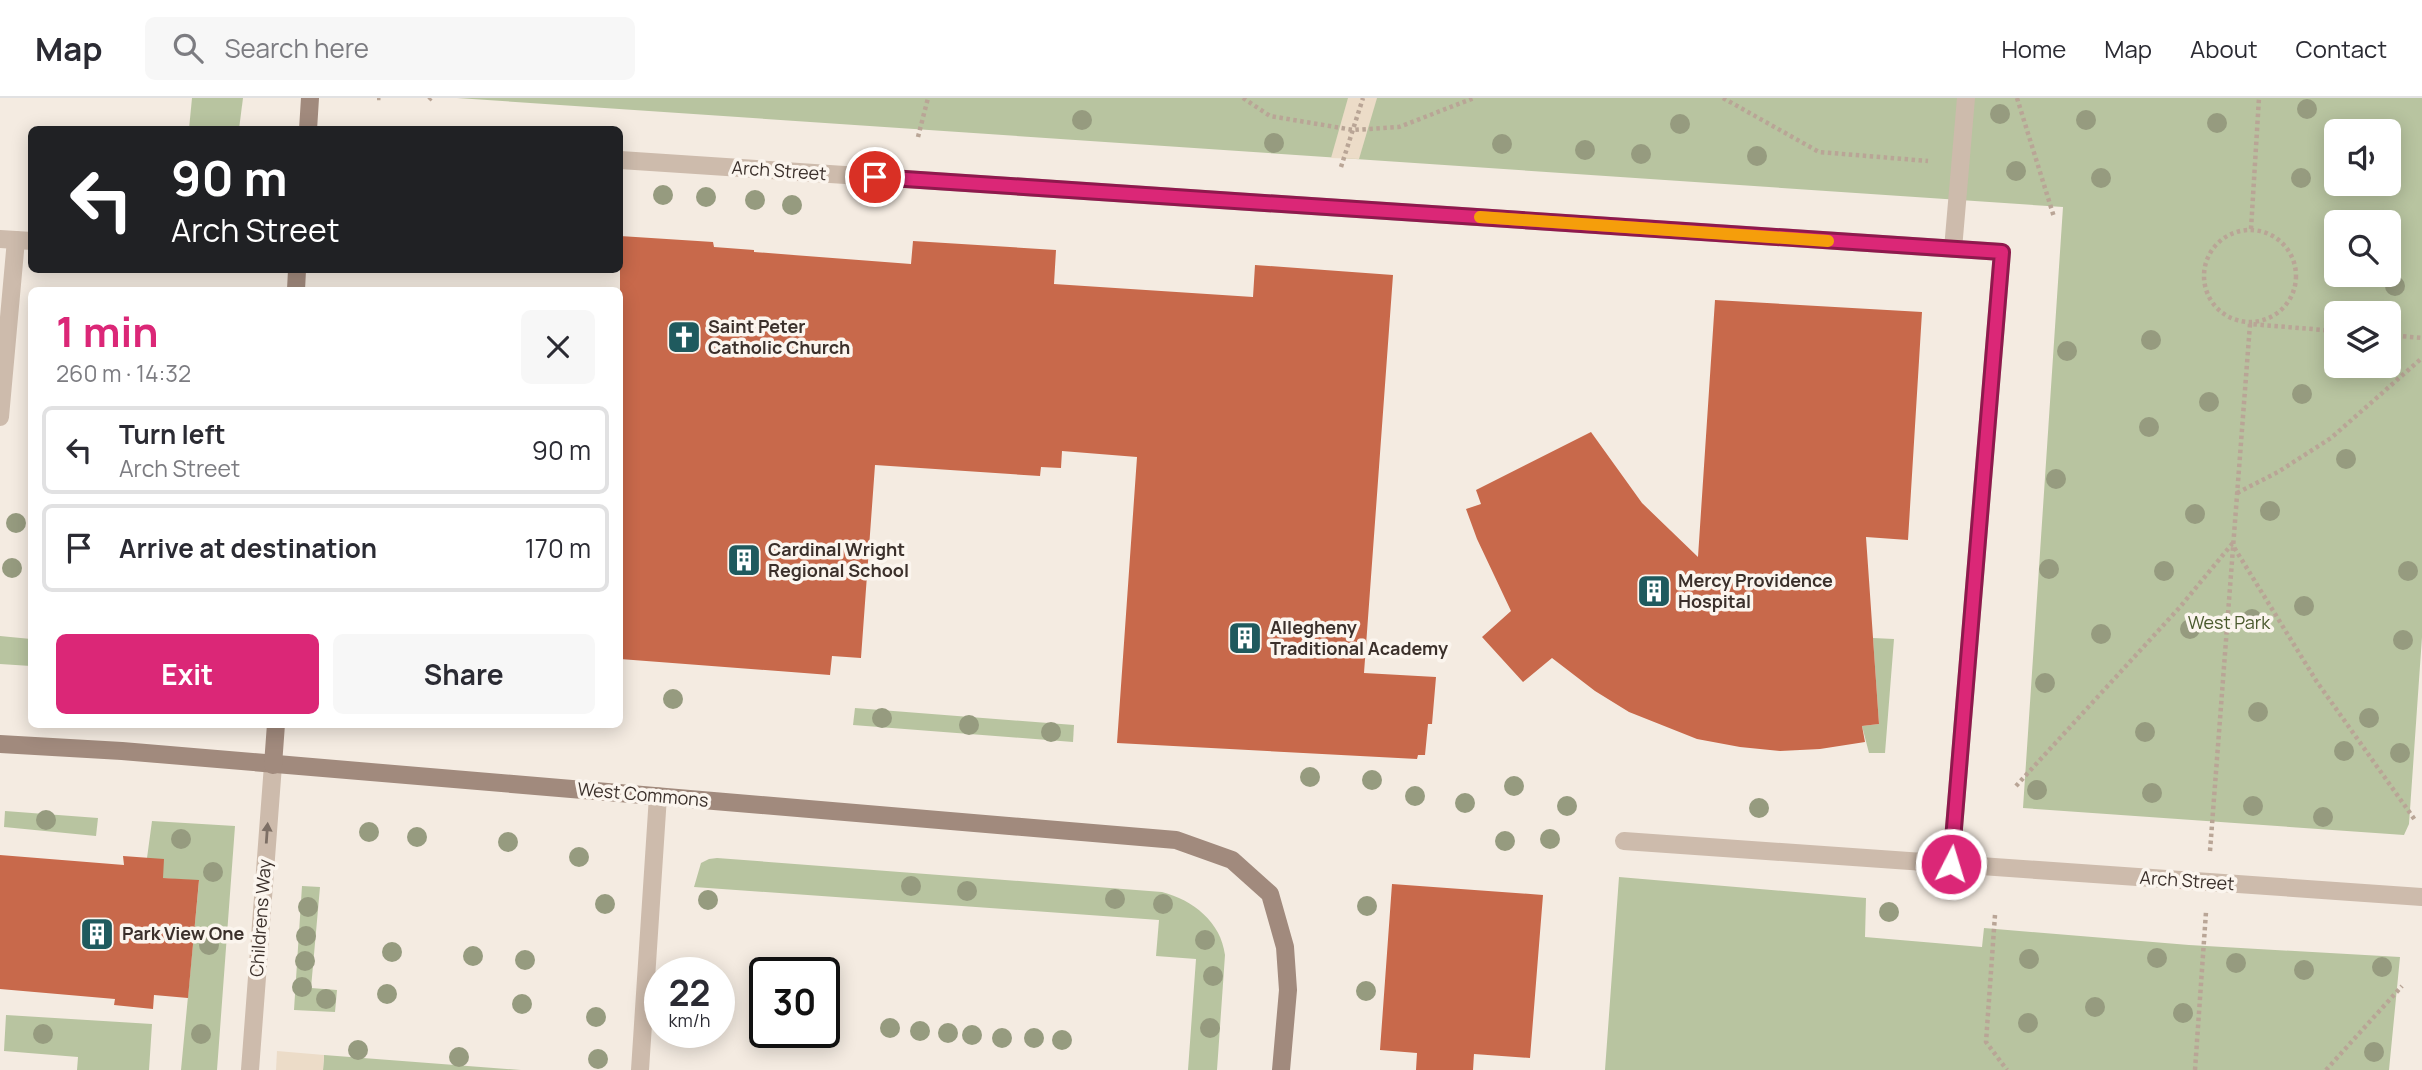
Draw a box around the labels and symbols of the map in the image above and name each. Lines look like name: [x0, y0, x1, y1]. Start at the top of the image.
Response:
pin: [845, 147, 905, 207]
street label: Arch Street: [731, 155, 827, 185]
place label: Saint Peter Catholic Church: [708, 314, 850, 359]
church icon: Saint Peter Catholic Church: [665, 318, 703, 356]
place label: Cardinal Wright Regional School: [768, 537, 909, 582]
building icon: Cardinal Wright Regional School: [725, 541, 763, 579]
place label: Mercy Providence Hospital: [1678, 568, 1833, 613]
building icon: Mercy Providence Hospital: [1635, 572, 1673, 610]
park label: West Park: [2188, 610, 2271, 634]
place label: Allegheny Traditional Academy: [1270, 615, 1448, 660]
building icon: Allegheny Traditional Academy: [1226, 619, 1264, 657]
street label: West Commons: [577, 776, 710, 812]
one-way arrow: [262, 822, 273, 844]
position arrow: [1914, 827, 1988, 901]
street label: Childrens Way: [244, 858, 276, 978]
street label: Arch Street: [2139, 865, 2235, 895]
building icon: Park View One: [78, 915, 116, 953]
place label: Park View One: [122, 921, 244, 945]
speed limit sign: 30: [749, 957, 840, 1048]

